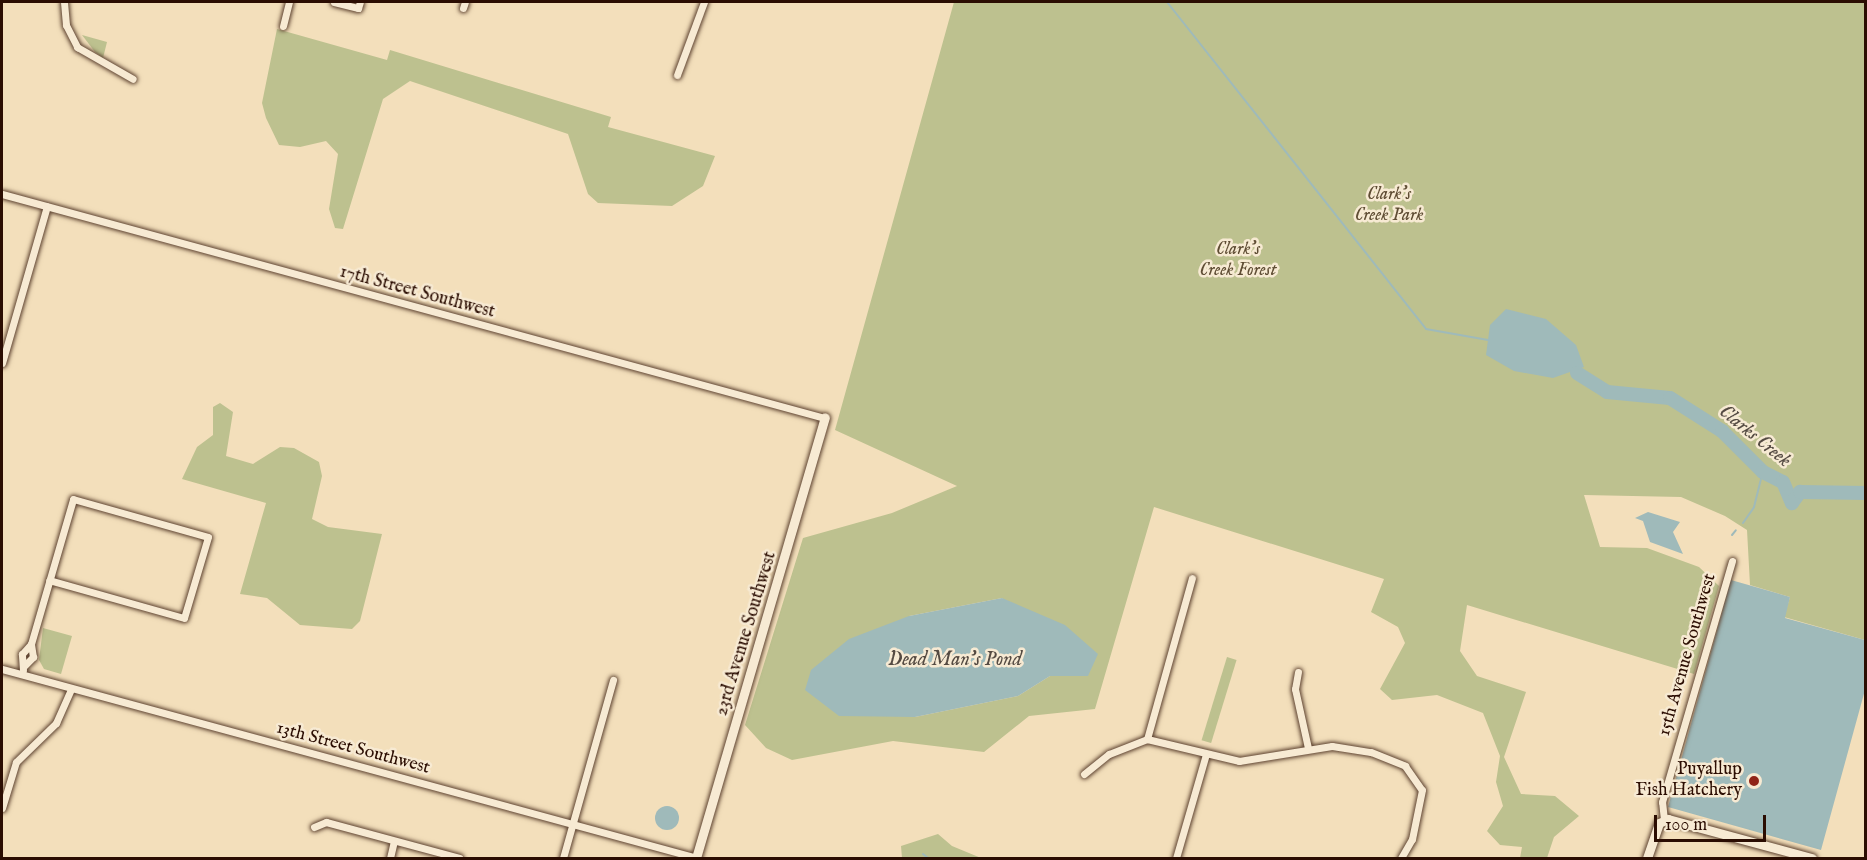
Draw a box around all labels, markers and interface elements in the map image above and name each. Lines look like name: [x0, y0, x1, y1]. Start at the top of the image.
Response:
park label: Clark's Creek Park: [1355, 185, 1423, 228]
park label: Clark's Creek Forest: [1200, 240, 1276, 282]
street label: 17th Street Southwest: [337, 262, 497, 324]
water label: Clarks Creek: [1714, 400, 1796, 472]
street label: 23rd Avenue Southwest: [712, 549, 782, 719]
street label: 15th Avenue Southwest: [1654, 571, 1722, 739]
water label: Dead Man's Pond: [888, 647, 1022, 671]
street label: 13th Street Southwest: [274, 718, 432, 780]
place label: Puyallup Fish Hatchery: [1636, 760, 1742, 802]
marker: Puyallup Fish Hatchery: [1747, 774, 1761, 788]
scale bar: [1657, 803, 1770, 841]
text: 100 m: [1665, 814, 1707, 837]

